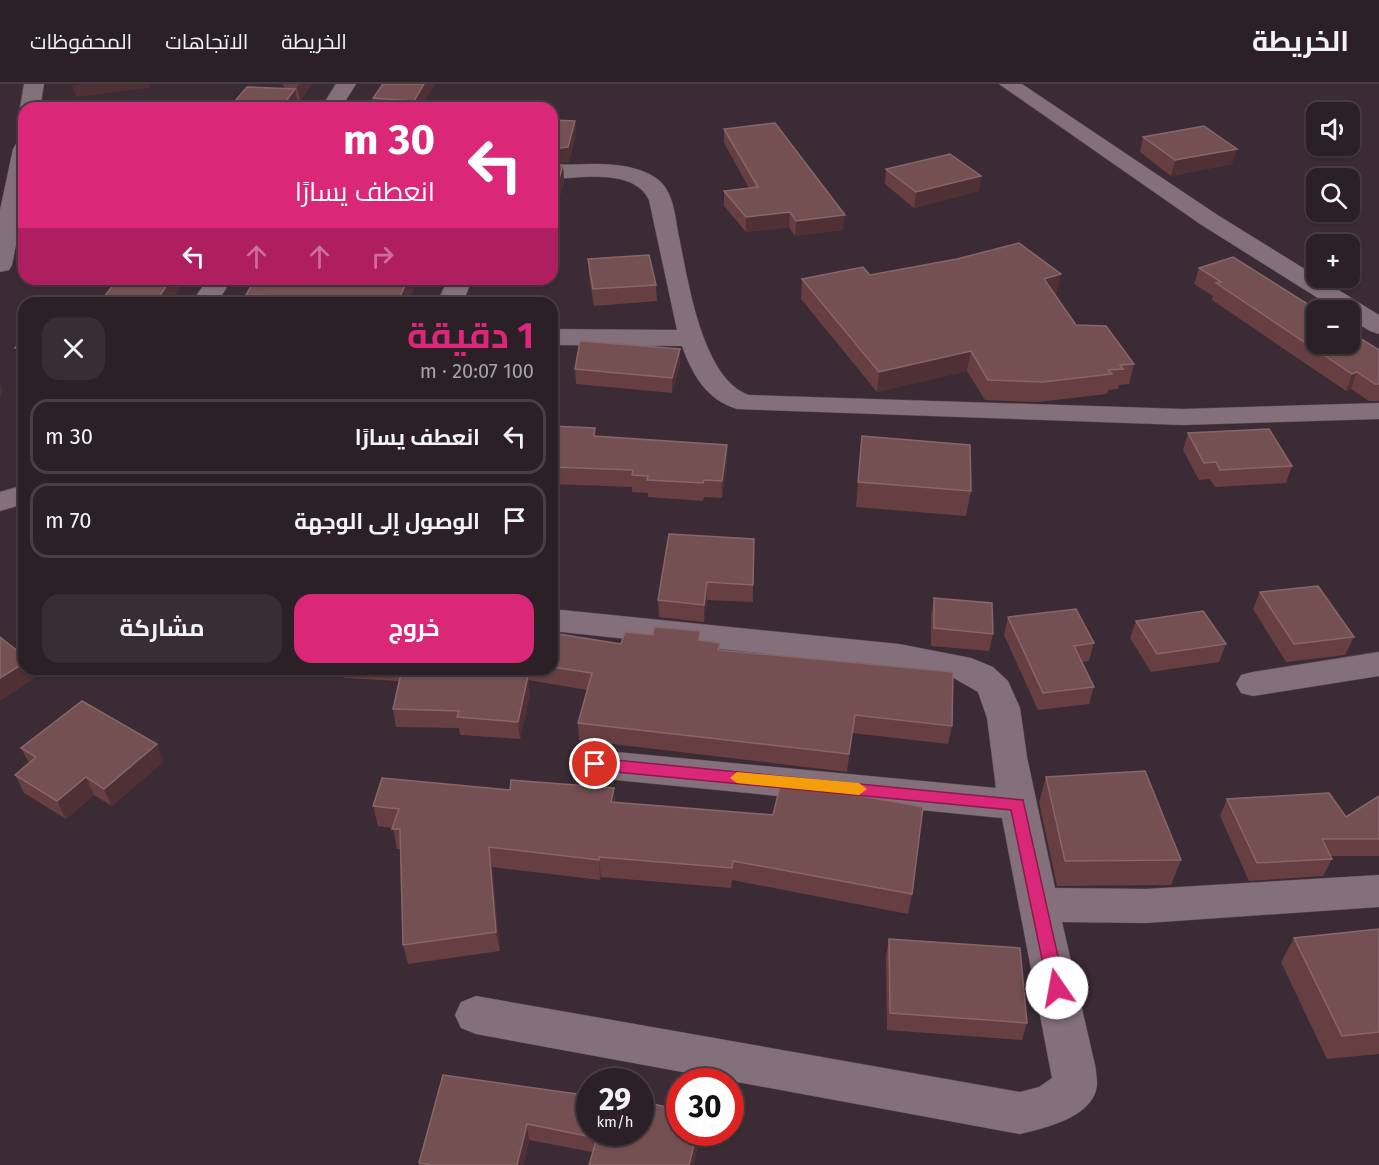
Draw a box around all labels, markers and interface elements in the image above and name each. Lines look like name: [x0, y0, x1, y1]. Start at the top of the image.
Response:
text: الخريطة: [1252, 25, 1349, 58]
text: المحفوظات: [30, 29, 132, 55]
text: الاتجاهات: [165, 29, 248, 55]
text: الخريطة: [281, 29, 347, 55]
map controls: [1306, 102, 1360, 354]
button: sound: [1306, 102, 1360, 156]
text: 30 m: [343, 115, 435, 165]
icon: left: [456, 126, 534, 204]
button: search: [1306, 168, 1360, 222]
text: انعطف يسارًا: [295, 176, 435, 208]
button: +: [1306, 234, 1360, 288]
icon: left: [177, 240, 210, 273]
icon: ahead: [240, 240, 273, 273]
icon: ahead: [303, 240, 336, 273]
icon: right: [366, 240, 399, 273]
button: −: [1306, 300, 1360, 354]
text: 1 دقيقة: [407, 314, 534, 358]
button: close: [42, 317, 105, 380]
text: 100 m · 20:07: [420, 359, 534, 383]
icon: left: [498, 420, 531, 453]
text: 30 m: [45, 423, 93, 450]
text: انعطف يسارًا: [355, 424, 480, 451]
icon: arrive: [498, 504, 531, 537]
text: 70 m: [45, 507, 91, 534]
text: الوصول إلى الوجهة: [294, 508, 480, 535]
button: مشاركة: [42, 594, 282, 663]
button: خروج: [294, 594, 534, 663]
pin: [569, 738, 620, 789]
icon: arrive: [578, 747, 611, 780]
position arrow: [1025, 956, 1089, 1020]
speed limit sign: 30: [666, 1068, 744, 1146]
text: 29: [599, 1082, 631, 1118]
text: km/h: [596, 1113, 634, 1131]

